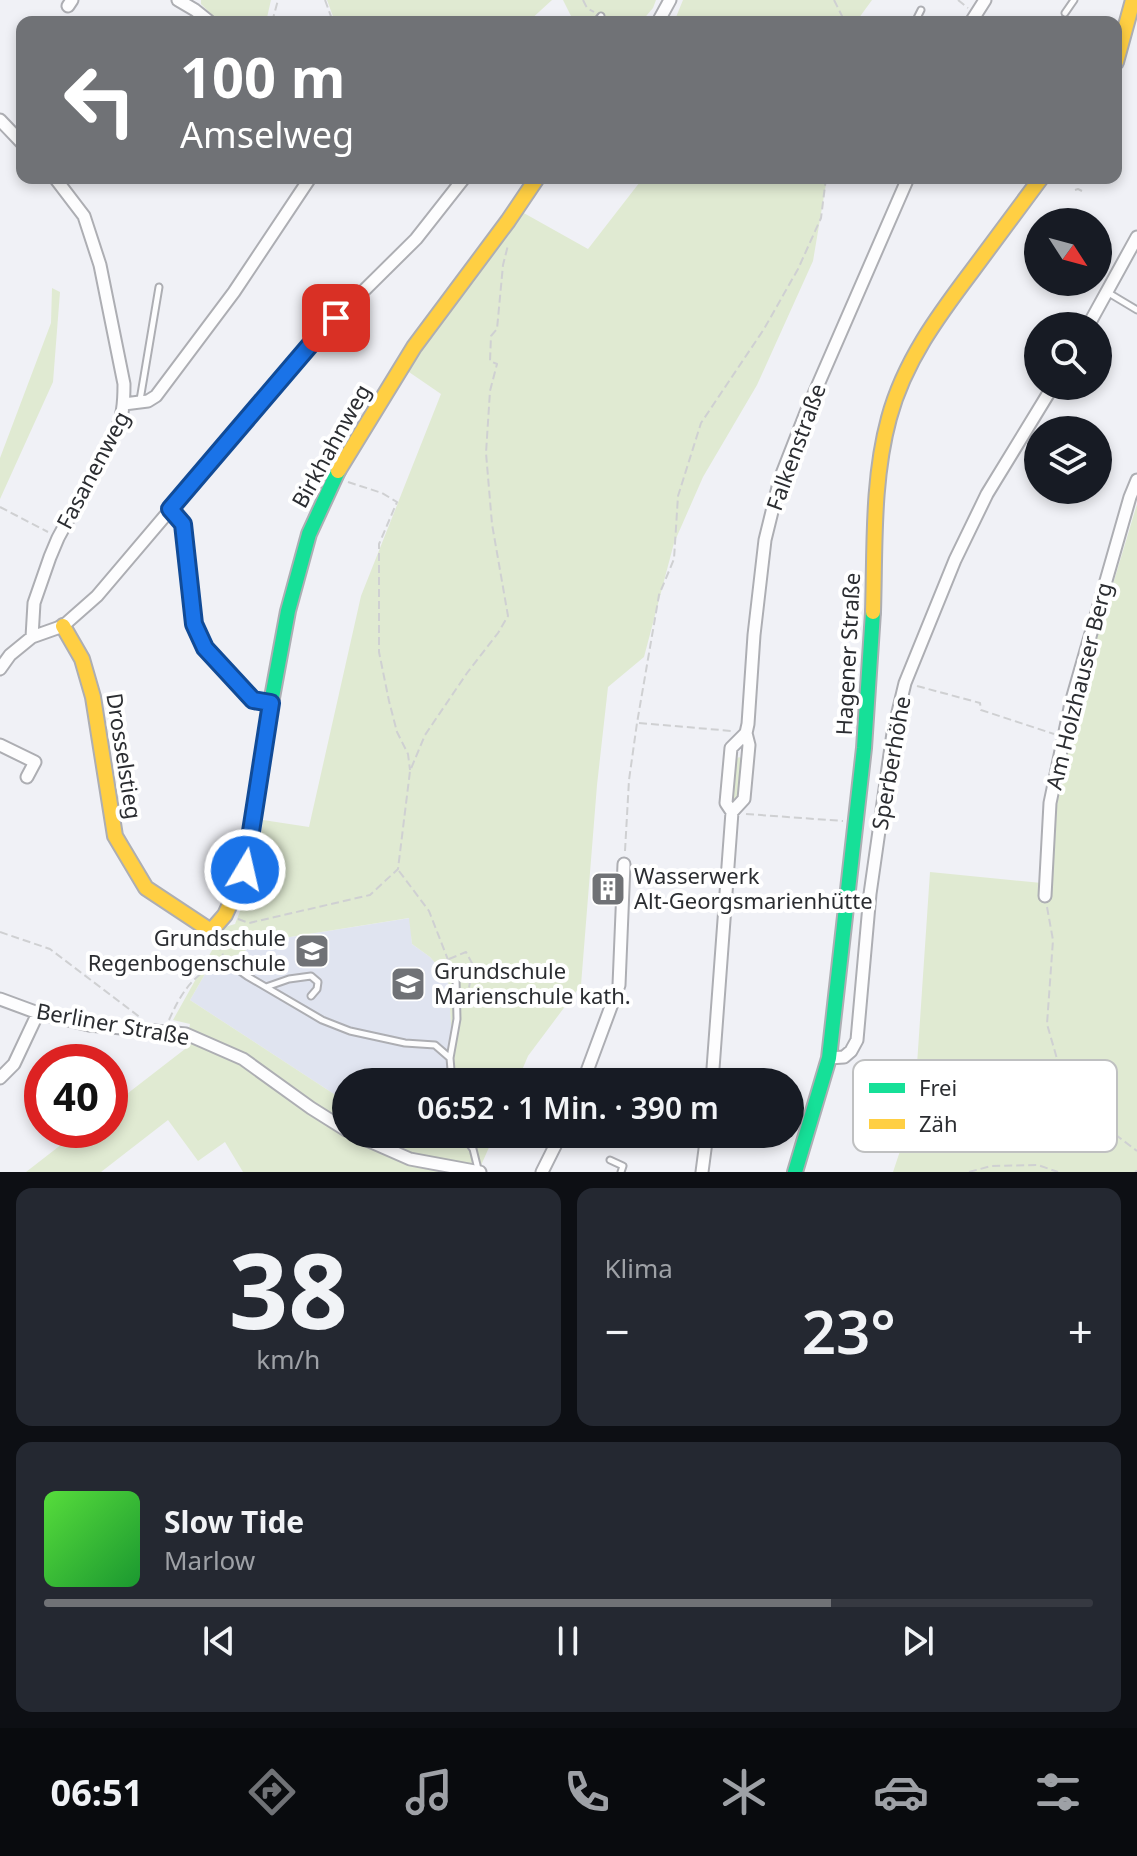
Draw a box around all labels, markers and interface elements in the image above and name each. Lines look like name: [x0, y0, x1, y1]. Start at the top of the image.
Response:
text: 100 m: [180, 38, 345, 114]
icon: left: [48, 48, 152, 152]
text: Amselweg: [180, 110, 354, 159]
north arrow: [1024, 208, 1112, 296]
map controls: [1024, 208, 1112, 504]
pin: [302, 284, 370, 352]
icon: arrive: [314, 296, 358, 340]
button: search: [1024, 312, 1112, 400]
street label: Birkhahnweg: [284, 378, 376, 513]
street label: Falkenstraße: [758, 379, 832, 514]
street label: Fasanenweg: [48, 405, 136, 534]
button: layers: [1024, 416, 1112, 504]
street label: Hagener Straße: [828, 572, 866, 736]
street label: Am Holzhauser Berg: [1038, 579, 1118, 792]
street label: Drosselstieg: [100, 691, 150, 821]
street label: Sperberhöhe: [864, 694, 917, 832]
position arrow: [203, 828, 287, 912]
place label: Wasserwerk Alt-Georgsmarienhütte: [634, 860, 873, 915]
building icon: Wasserwerk Alt-Georgsmarienhütte: [589, 870, 627, 908]
place label: Grundschule Regenbogenschule: [88, 922, 286, 977]
school or university icon: Grundschule Regenbogenschule: [293, 932, 331, 970]
place label: Grundschule Marienschule kath.: [434, 955, 631, 1010]
school or university icon: Grundschule Marienschule kath.: [389, 965, 427, 1003]
street label: Berliner Straße: [34, 995, 192, 1051]
speed limit sign: 40: [24, 1044, 128, 1148]
legend: [853, 1060, 1117, 1152]
text: Frei: [919, 1072, 957, 1102]
text: 06:52 · 1 Min. · 390 m: [417, 1087, 719, 1128]
text: Zäh: [919, 1108, 958, 1138]
text: 38: [229, 1218, 348, 1359]
text: Klima: [605, 1250, 673, 1286]
text: 23°: [802, 1290, 896, 1372]
text: −: [605, 1301, 630, 1361]
text: +: [1068, 1301, 1093, 1361]
text: km/h: [256, 1341, 320, 1377]
text: Slow Tide: [164, 1501, 304, 1542]
text: Marlow: [164, 1542, 255, 1578]
icon: previous: [197, 1619, 241, 1663]
icon: pause: [546, 1619, 590, 1663]
icon: next: [896, 1619, 940, 1663]
icon: directions: [244, 1764, 300, 1820]
icon: music: [401, 1764, 457, 1820]
icon: phone: [559, 1764, 615, 1820]
icon: climate: [716, 1764, 772, 1820]
icon: car: [873, 1764, 929, 1820]
icon: filters: [1030, 1764, 1086, 1820]
text: 06:51: [51, 1768, 143, 1817]

